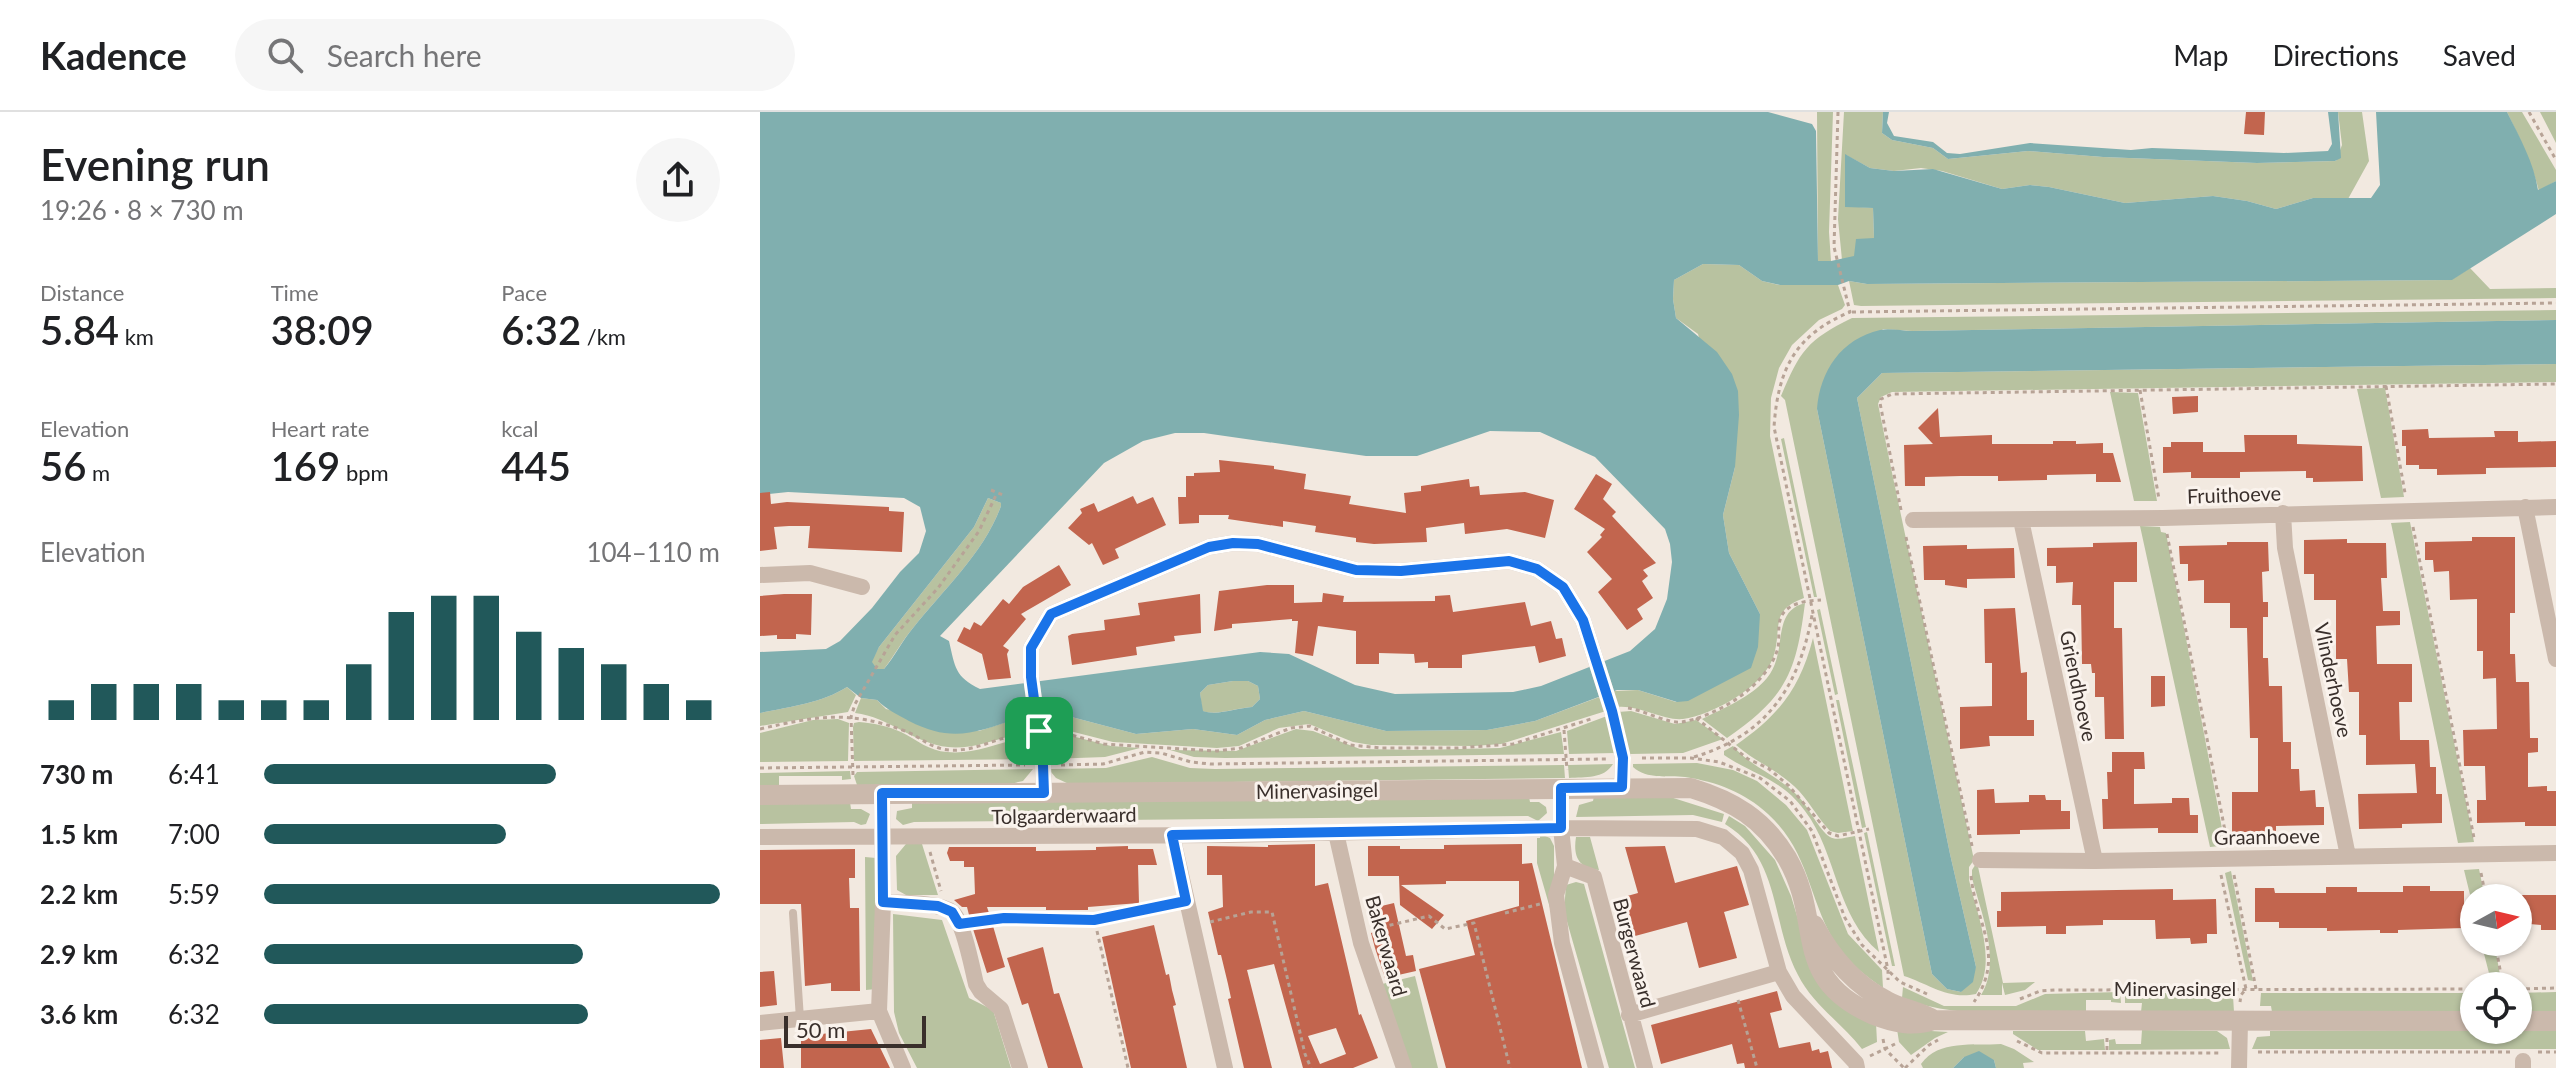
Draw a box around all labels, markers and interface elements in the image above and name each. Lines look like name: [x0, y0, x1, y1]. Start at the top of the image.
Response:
search box: [235, 19, 795, 91]
text: Kadence: [40, 32, 187, 78]
icon: search: [263, 33, 307, 77]
text: Search here: [327, 37, 482, 73]
text: Map: [2173, 38, 2228, 72]
text: Directions: [2272, 38, 2399, 72]
text: Saved: [2443, 38, 2516, 72]
text: Evening run: [40, 138, 270, 190]
button: share: [636, 138, 720, 222]
text: 19:26 · 8 × 730 m: [40, 194, 244, 226]
text: Distance: [40, 279, 124, 306]
text: Time: [271, 279, 319, 306]
text: Pace: [501, 279, 547, 306]
text: 5.84: [40, 306, 119, 354]
text: 38:09: [271, 306, 374, 354]
text: 6:32: [501, 306, 581, 354]
text: km: [119, 323, 154, 350]
text: /km: [581, 323, 626, 350]
text: Elevation: [40, 415, 129, 442]
text: Heart rate: [271, 415, 369, 442]
text: kcal: [501, 415, 539, 442]
text: 56: [40, 442, 86, 490]
text: 169: [271, 442, 340, 490]
text: 445: [501, 442, 571, 490]
text: m: [86, 459, 110, 486]
text: bpm: [340, 459, 389, 486]
street label: Fruithoeve: [2186, 480, 2282, 508]
text: Elevation: [40, 536, 146, 568]
text: 104–110 m: [586, 536, 720, 568]
street label: Vlinderhoeve: [2310, 620, 2358, 739]
street label: Griendhoeve: [2056, 628, 2102, 743]
pin: [1005, 697, 1073, 765]
icon: arrive: [1017, 709, 1061, 753]
text: 730 m: [40, 758, 113, 790]
text: 6:41: [168, 758, 220, 790]
street label: Minervasingel: [1256, 777, 1378, 803]
street label: Tolgaarderwaard: [991, 802, 1137, 828]
text: 1.5 km: [40, 818, 118, 850]
text: 7:00: [168, 818, 220, 850]
street label: Graanhoeve: [2214, 823, 2320, 849]
text: 2.2 km: [40, 878, 118, 910]
text: 5:59: [168, 878, 220, 910]
north arrow: [2460, 884, 2532, 956]
map controls: [2460, 884, 2532, 1044]
street label: Bakerwaard: [1361, 893, 1413, 999]
street label: Burgerwaard: [1609, 895, 1661, 1010]
text: 2.9 km: [40, 938, 118, 970]
text: 6:32: [168, 938, 220, 970]
button: locate: [2460, 972, 2532, 1044]
street label: Minervasingel: [2114, 976, 2236, 1000]
text: 3.6 km: [40, 998, 118, 1030]
text: 6:32: [168, 998, 220, 1030]
scale bar: [784, 1012, 926, 1048]
text: 50 m: [796, 1016, 845, 1043]

